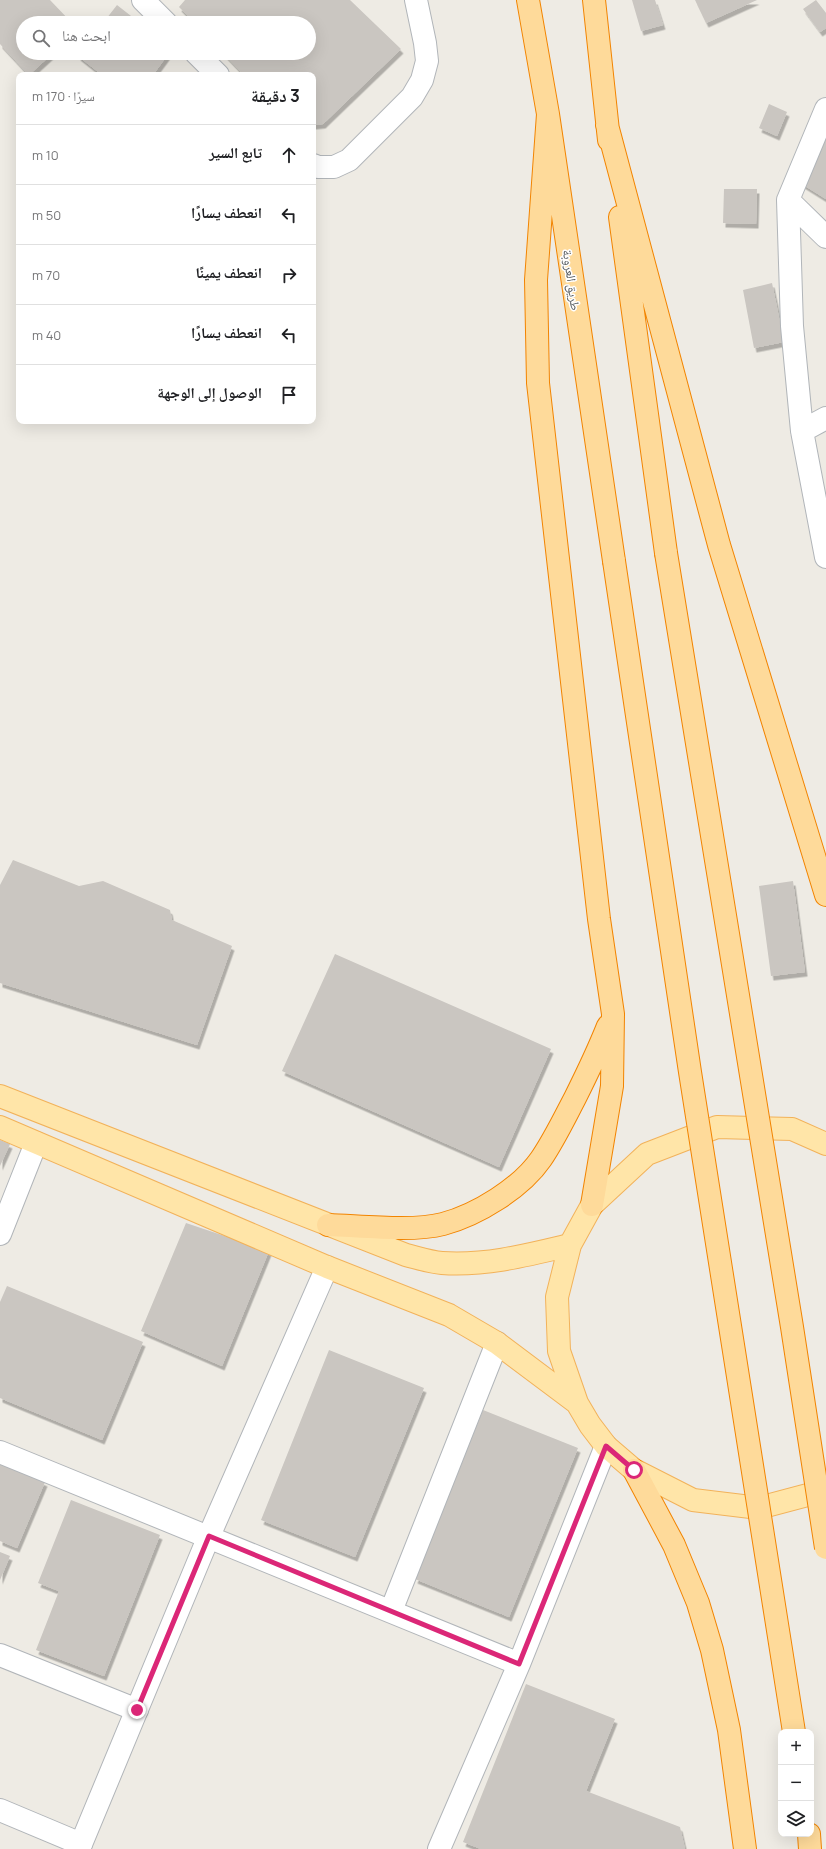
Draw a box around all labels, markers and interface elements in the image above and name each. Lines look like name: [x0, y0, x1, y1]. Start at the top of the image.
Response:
search box: [16, 16, 316, 60]
text: ابحث هنا: [62, 25, 111, 46]
icon: search: [30, 27, 52, 49]
text: 3 دقيقة: [251, 84, 300, 107]
text: سيرًا · 170 m: [32, 87, 95, 105]
text: تابع السير: [209, 142, 262, 163]
icon: ahead: [278, 144, 300, 166]
text: 10 m: [32, 146, 59, 164]
text: انعطف يسارًا: [191, 202, 262, 223]
icon: left: [278, 204, 300, 226]
text: 50 m: [32, 206, 61, 224]
street label: طريق العروبة: [559, 248, 585, 312]
text: انعطف يمينًا: [195, 262, 262, 283]
icon: right: [278, 264, 300, 286]
text: 70 m: [32, 266, 60, 284]
text: انعطف يسارًا: [191, 322, 262, 343]
icon: left: [278, 324, 300, 346]
text: 40 m: [32, 326, 61, 344]
text: الوصول إلى الوجهة: [157, 382, 262, 403]
icon: arrive: [278, 384, 300, 406]
route start: [625, 1461, 643, 1479]
route end: [128, 1701, 146, 1719]
map controls: [778, 1729, 814, 1837]
button: +: [778, 1729, 814, 1765]
button: −: [778, 1765, 814, 1801]
button: layers: [778, 1801, 814, 1837]

